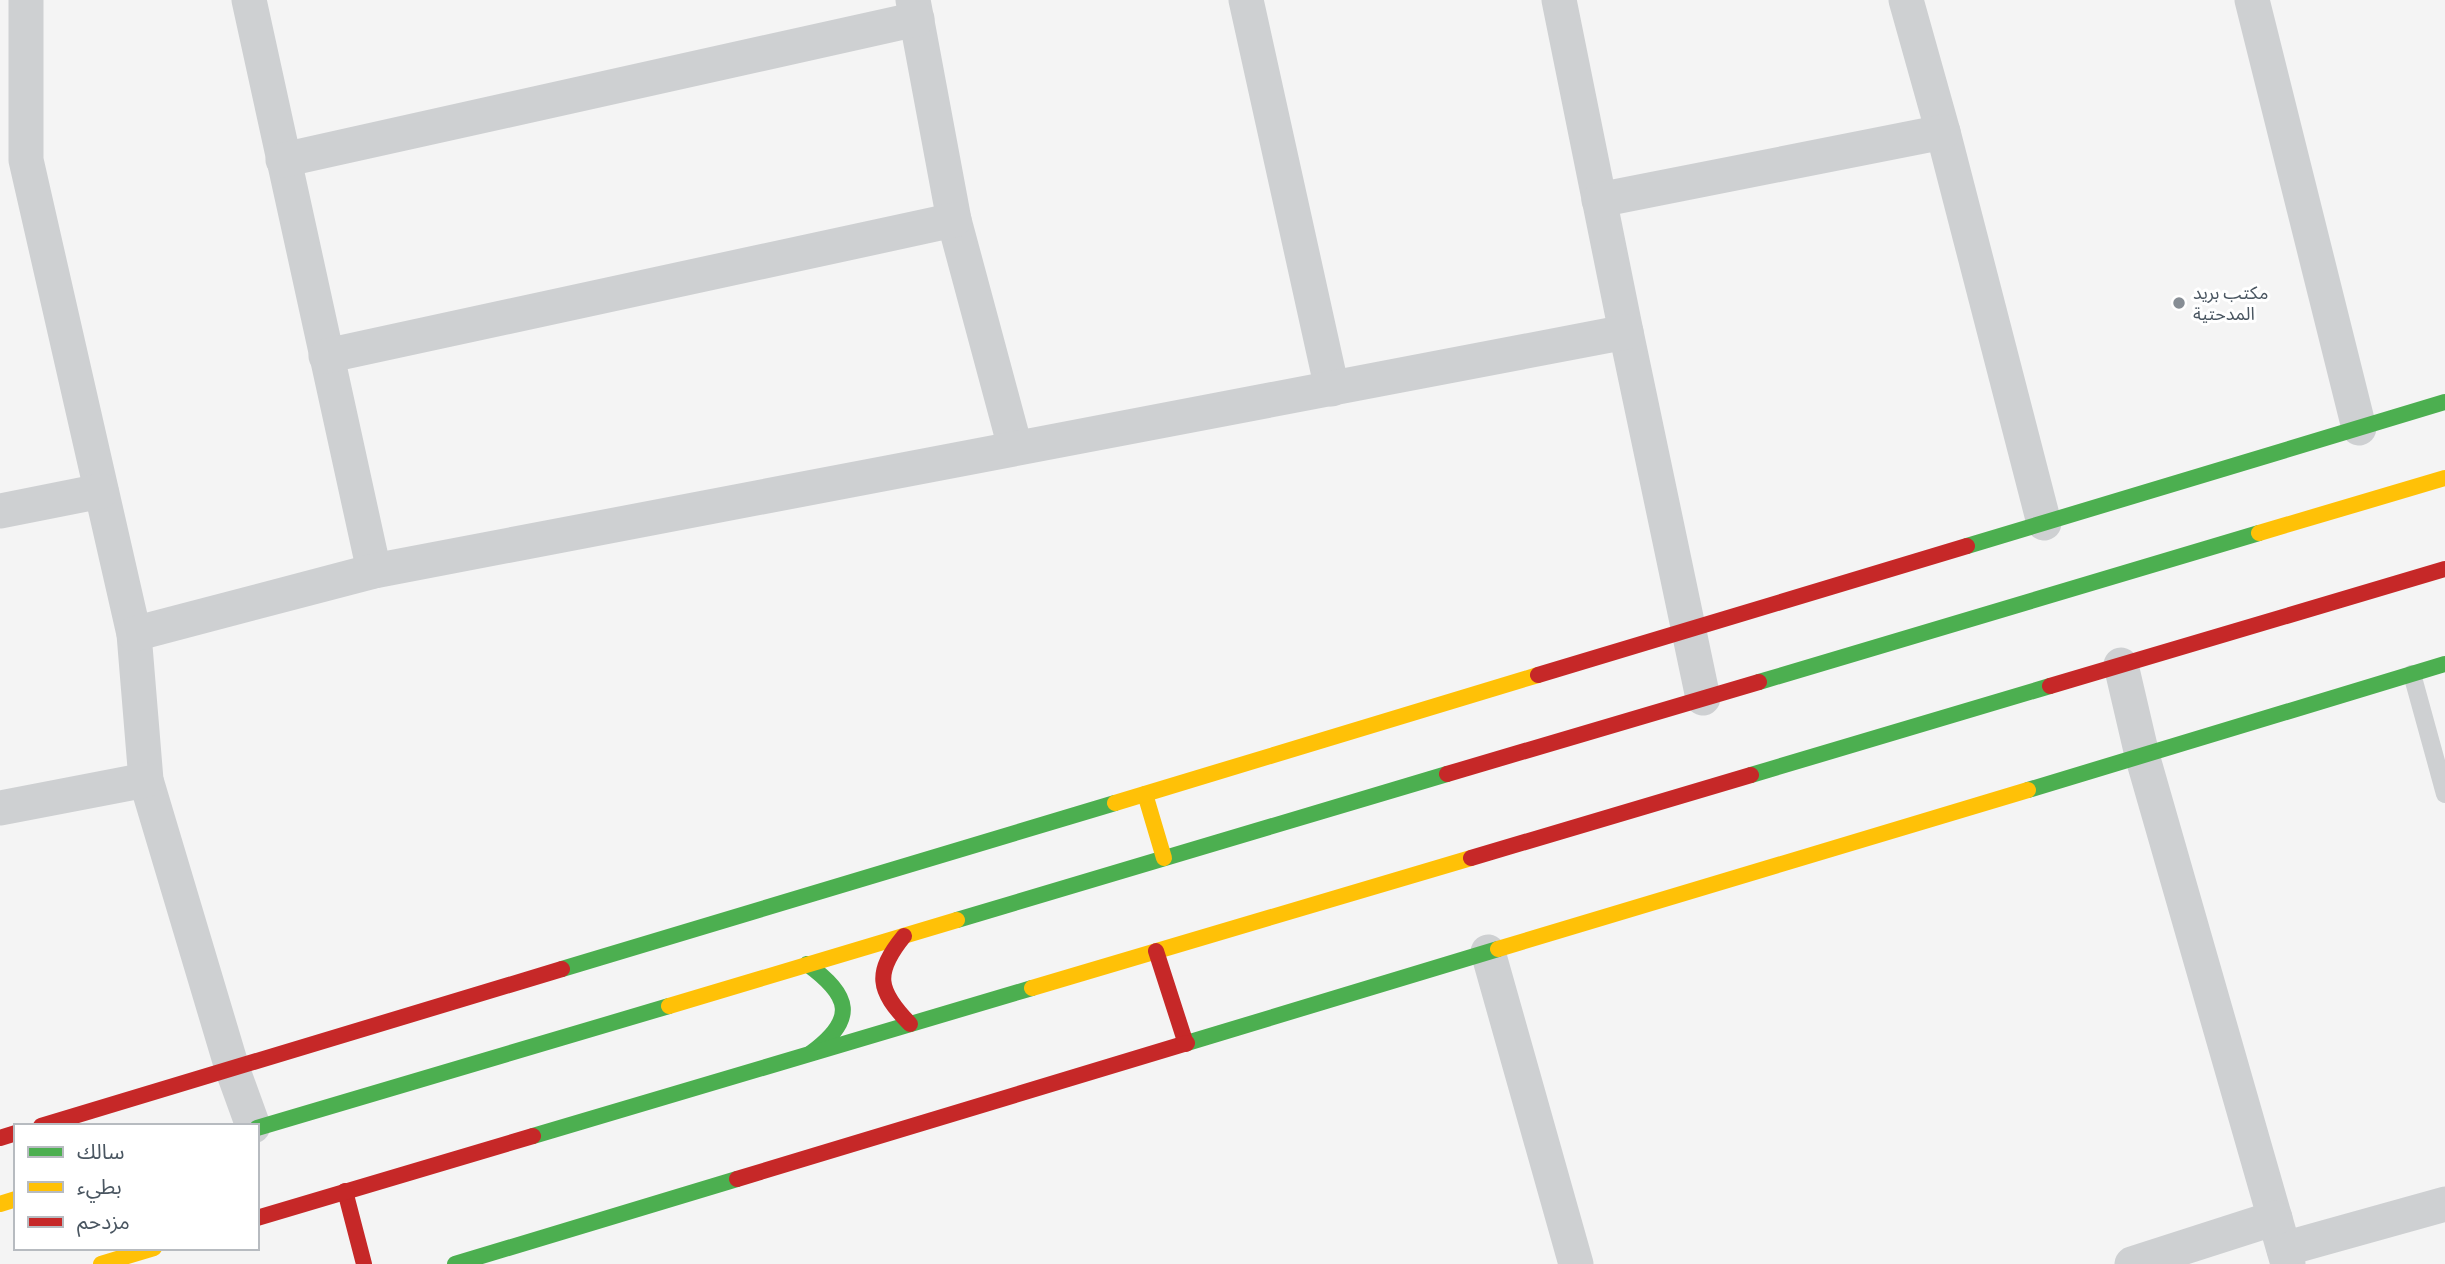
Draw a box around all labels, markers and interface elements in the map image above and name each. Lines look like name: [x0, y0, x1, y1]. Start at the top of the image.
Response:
place label: مكتب بريد المدحتية: [2193, 282, 2268, 325]
marker: مكتب بريد المدحتية: [2171, 295, 2187, 311]
legend: [14, 1124, 259, 1250]
text: سالك: [77, 1139, 124, 1165]
text: بطيء: [77, 1174, 122, 1203]
text: مزدحم: [77, 1209, 130, 1237]

